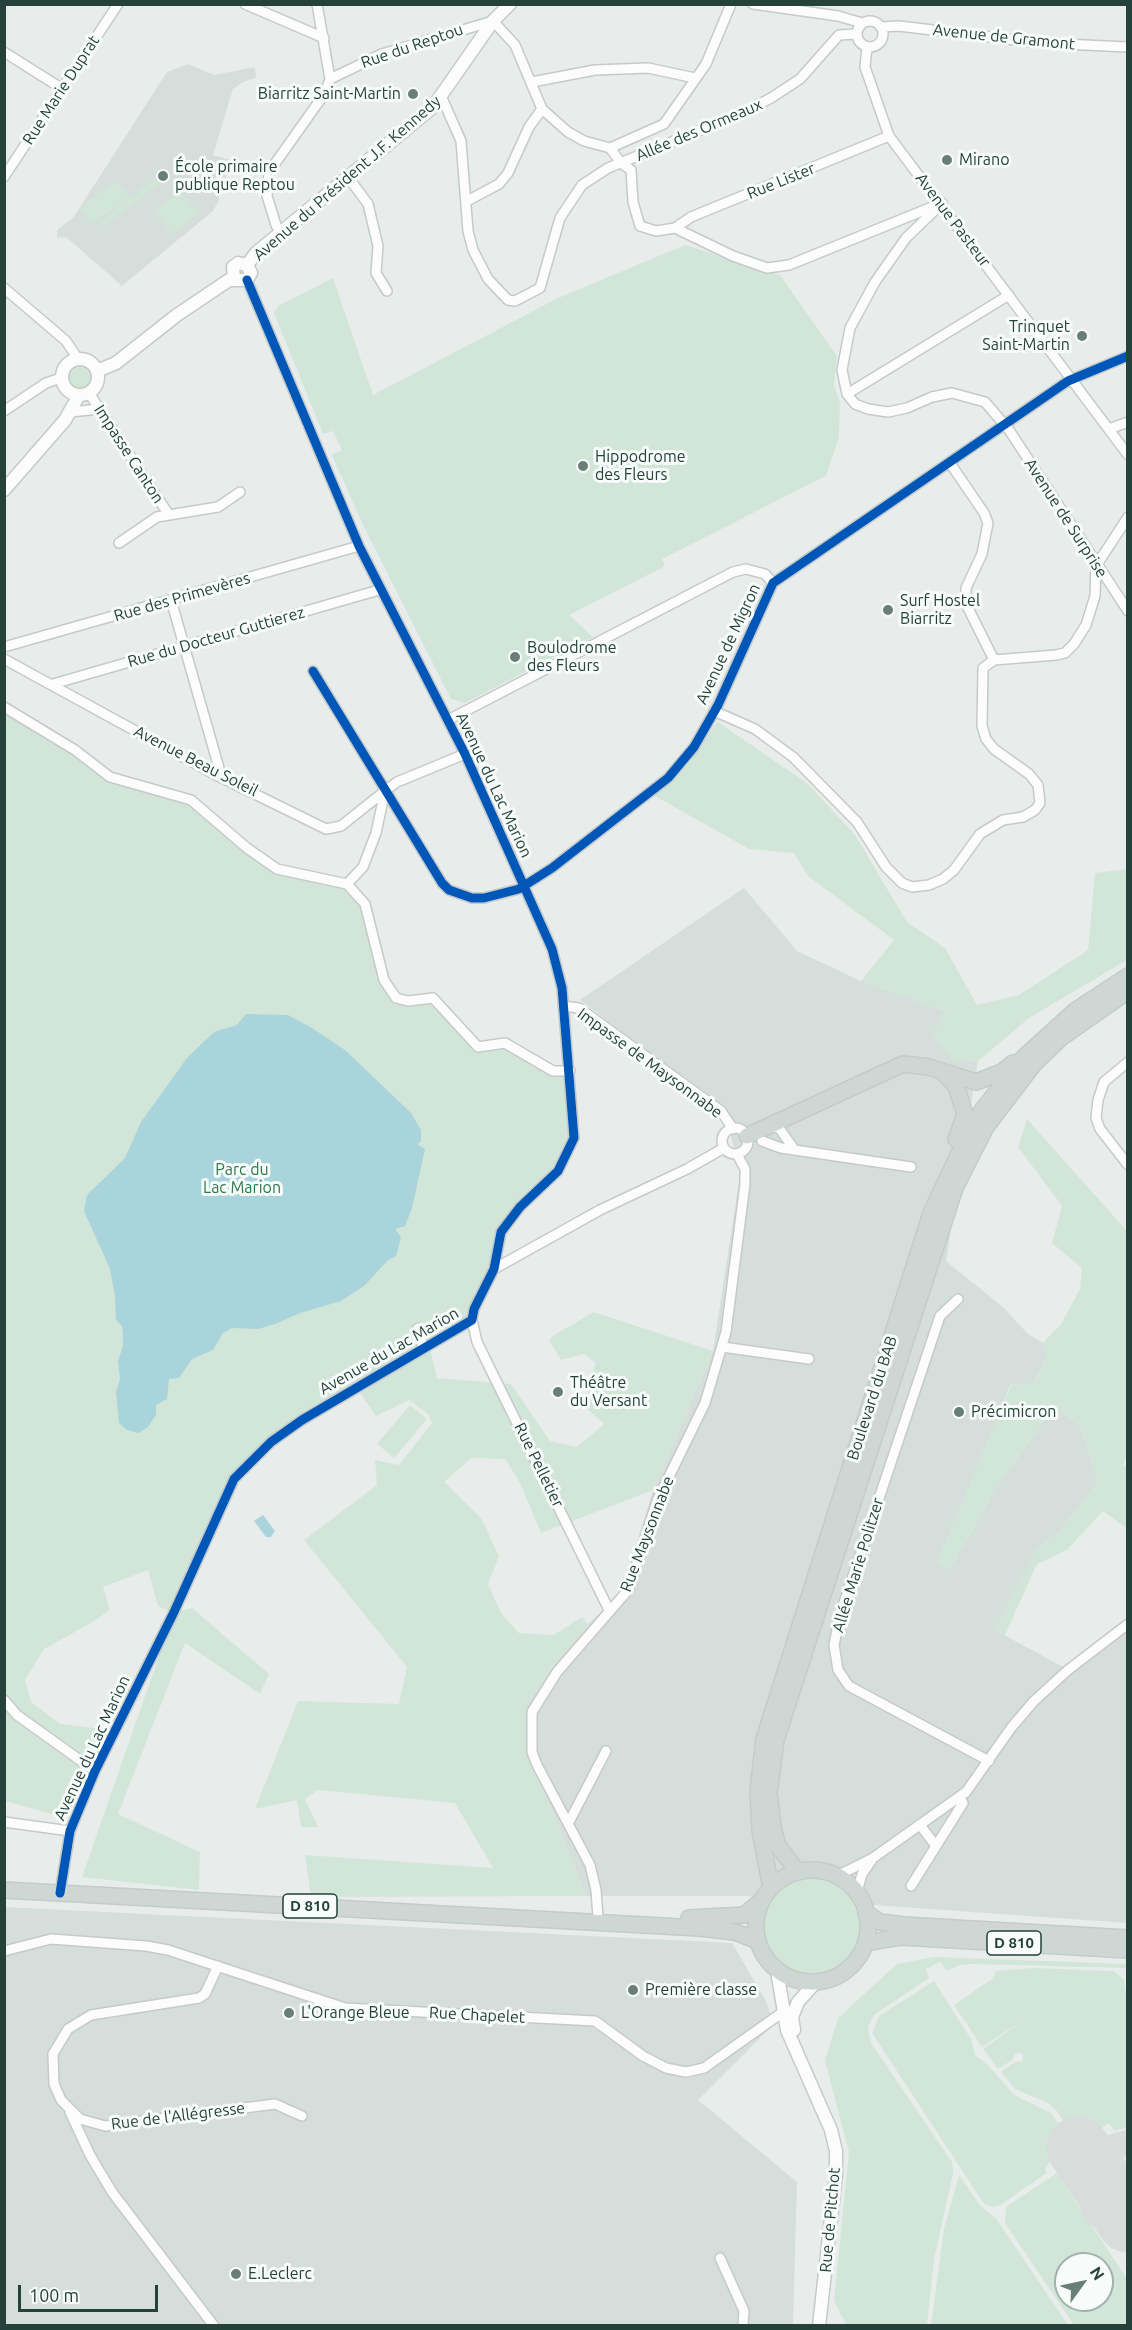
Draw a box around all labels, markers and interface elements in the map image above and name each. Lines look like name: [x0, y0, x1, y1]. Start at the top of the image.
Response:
street label: Rue du Reptou: [358, 20, 466, 72]
street label: Avenue de Gramont: [932, 20, 1076, 54]
street label: Rue Marie Duprat: [18, 32, 104, 148]
place label: Biarritz Saint-Martin: [258, 84, 401, 104]
marker: Biarritz Saint-Martin: [406, 87, 420, 101]
street label: Avenue du Président J.F. Kennedy: [249, 91, 445, 265]
street label: Allée des Ormeaux: [633, 95, 765, 165]
place label: Mirano: [959, 150, 1010, 170]
marker: Mirano: [940, 153, 954, 167]
place label: École primaire publique Reptou: [175, 157, 295, 195]
street label: Rue Lister: [744, 159, 818, 203]
marker: École primaire publique Reptou: [156, 169, 170, 183]
street label: Avenue Pasteur: [911, 169, 995, 271]
place label: Trinquet Saint-Martin: [982, 317, 1070, 355]
marker: Trinquet Saint-Martin: [1075, 329, 1089, 343]
street label: Impasse Canton: [90, 401, 168, 507]
place label: Hippodrome des Fleurs: [595, 447, 686, 485]
street label: Avenue de Surprise: [1020, 455, 1112, 581]
marker: Hippodrome des Fleurs: [576, 459, 590, 473]
street label: Rue des Primevères: [112, 568, 252, 626]
street label: Avenue de Migron: [692, 581, 764, 707]
place label: Surf Hostel Biarritz: [900, 591, 980, 629]
street label: Rue du Docteur Guttierez: [125, 603, 307, 671]
marker: Surf Hostel Biarritz: [881, 603, 895, 617]
place label: Boulodrome des Fleurs: [527, 638, 617, 676]
marker: Boulodrome des Fleurs: [508, 650, 522, 664]
street label: Avenue du Lac Marion: [452, 709, 536, 861]
street label: Avenue Beau Soleil: [131, 721, 261, 801]
street label: Impasse de Maysonnabe: [574, 1004, 726, 1122]
park label: Parc du Lac Marion: [203, 1160, 281, 1198]
street label: Avenue du Lac Marion: [316, 1303, 462, 1399]
street label: Boulevard du BAB: [843, 1333, 901, 1463]
place label: Théâtre du Versant: [570, 1373, 647, 1411]
marker: Théâtre du Versant: [551, 1385, 565, 1399]
place label: Précimicron: [971, 1402, 1056, 1422]
marker: Précimicron: [952, 1405, 966, 1419]
street label: Rue Pelletier: [510, 1419, 568, 1511]
street label: Rue Maysonnabe: [616, 1473, 678, 1595]
street label: Allée Marie Politzer: [828, 1495, 888, 1635]
street label: Avenue du Lac Marion: [50, 1672, 134, 1824]
road number: D 810: [283, 1894, 337, 1918]
road number: D 810: [987, 1931, 1041, 1955]
place label: Première classe: [645, 1980, 757, 2000]
marker: Première classe: [626, 1983, 640, 1997]
place label: L'Orange Bleue: [301, 2003, 410, 2023]
street label: Rue Chapelet: [428, 2003, 526, 2027]
marker: L'Orange Bleue: [282, 2006, 296, 2020]
street label: Rue de l'Allégresse: [110, 2098, 246, 2134]
street label: Rue de Pitchot: [816, 2167, 844, 2273]
north arrow: [1054, 2252, 1114, 2312]
text: N: [1087, 2263, 1108, 2283]
place label: E.Leclerc: [248, 2264, 312, 2284]
marker: E.Leclerc: [229, 2267, 243, 2281]
scale bar: [21, 2273, 160, 2311]
text: 100 m: [29, 2285, 79, 2305]

